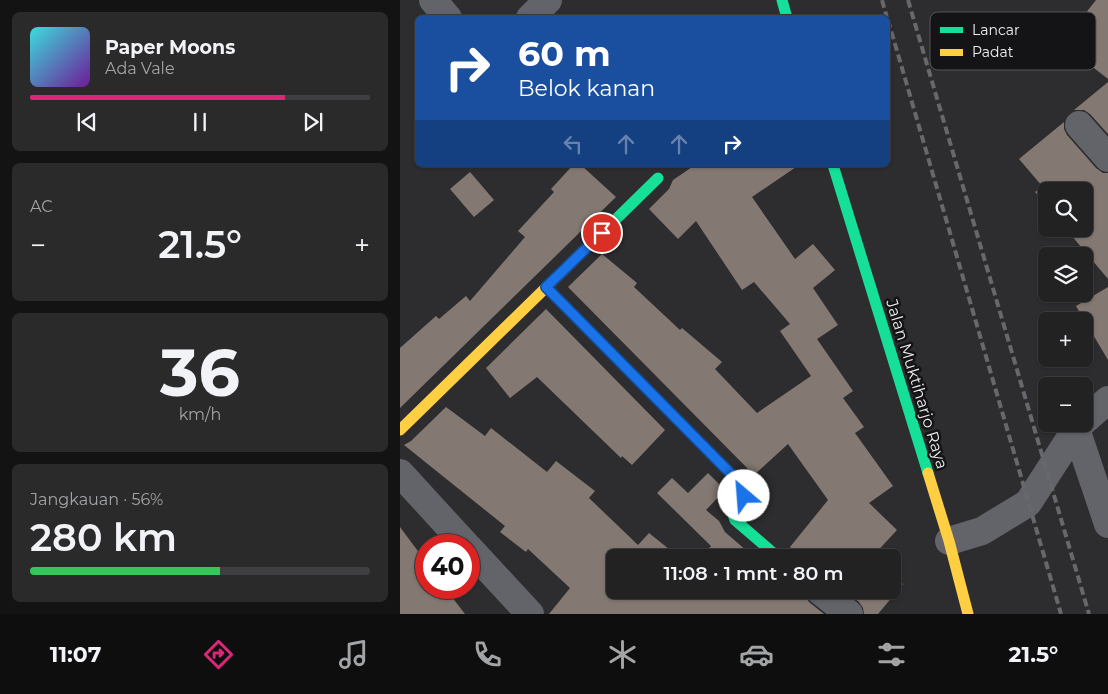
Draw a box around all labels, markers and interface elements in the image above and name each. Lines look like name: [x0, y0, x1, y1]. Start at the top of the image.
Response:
legend: [930, 12, 1096, 70]
text: Lancar: [972, 21, 1020, 39]
text: 60 m: [518, 32, 611, 75]
icon: right: [435, 35, 500, 100]
text: Paper Moons: [105, 36, 235, 59]
text: Padat: [972, 43, 1014, 61]
text: Ada Vale: [105, 59, 175, 78]
text: Belok kanan: [518, 75, 655, 102]
icon: previous: [73, 108, 101, 136]
icon: pause: [186, 108, 214, 136]
icon: next: [299, 108, 327, 136]
icon: left: [559, 130, 587, 158]
icon: ahead: [612, 130, 640, 158]
icon: ahead: [665, 130, 693, 158]
icon: right: [718, 130, 746, 158]
map controls: [1038, 182, 1093, 432]
button: search: [1038, 182, 1093, 237]
text: AC: [30, 197, 53, 216]
pin: [581, 212, 623, 254]
icon: arrive: [588, 219, 616, 247]
text: 21.5°: [158, 221, 242, 268]
text: −: [30, 228, 46, 262]
text: +: [354, 228, 370, 262]
button: layers: [1038, 247, 1093, 302]
street label: Jalan Muktiharjo Raya: [882, 296, 952, 471]
button: +: [1038, 312, 1093, 367]
text: 36: [160, 333, 240, 412]
button: −: [1038, 377, 1093, 432]
text: km/h: [179, 405, 221, 424]
position arrow: [717, 469, 769, 521]
text: Jangkauan · 56%: [30, 490, 163, 509]
text: 280 km: [30, 514, 177, 561]
speed limit sign: 40: [415, 534, 480, 599]
text: 11:08 · 1 mnt · 80 m: [663, 562, 844, 585]
icon: directions: [201, 637, 236, 672]
icon: music: [336, 637, 371, 672]
icon: phone: [470, 637, 505, 672]
icon: climate: [605, 637, 640, 672]
icon: car: [739, 637, 774, 672]
icon: filters: [874, 637, 909, 672]
text: 11:07: [50, 641, 101, 668]
text: 21.5°: [1009, 641, 1058, 668]

